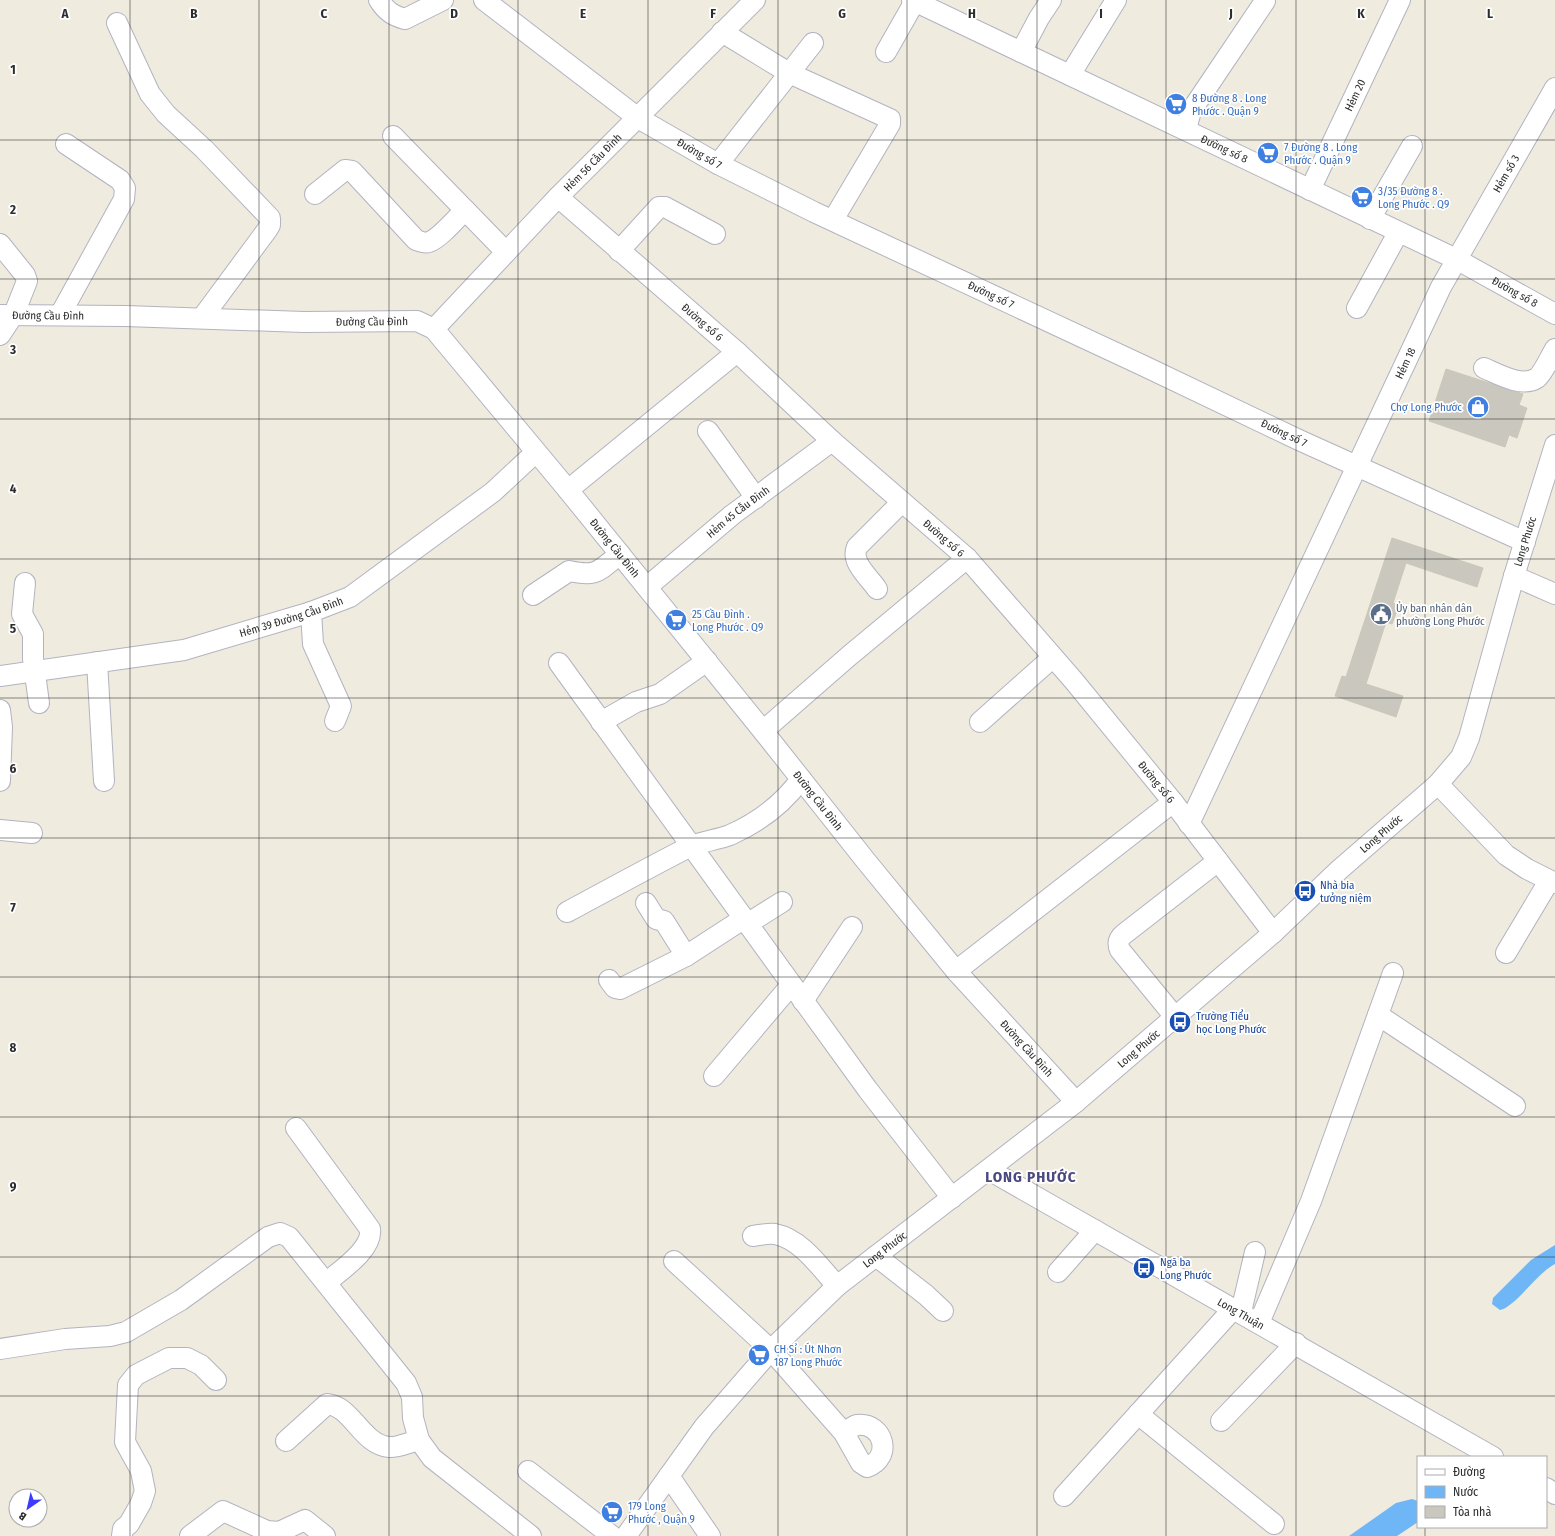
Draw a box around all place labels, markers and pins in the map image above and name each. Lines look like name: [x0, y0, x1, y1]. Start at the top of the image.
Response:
supermarket icon: 8 Đường 8 . Long Phước . Quận 9: [1163, 91, 1189, 117]
place label: 8 Đường 8 . Long Phước . Quận 9: [1192, 92, 1267, 118]
supermarket icon: 7 Đường 8 . Long Phước . Quận 9: [1255, 140, 1281, 166]
place label: 7 Đường 8 . Long Phước . Quận 9: [1284, 141, 1358, 167]
supermarket icon: 3/35 Đường 8 . Long Phước . Q9: [1349, 184, 1375, 210]
place label: 3/35 Đường 8 . Long Phước . Q9: [1378, 185, 1449, 211]
shop icon: Chợ Long Phước: [1465, 394, 1491, 420]
place label: Chợ Long Phước: [1391, 401, 1462, 414]
public building icon: Ủy ban nhân dân phường Long Phước: [1368, 601, 1394, 627]
place label: Ủy ban nhân dân phường Long Phước: [1396, 601, 1485, 628]
supermarket icon: 25 Cầu Đình . Long Phước . Q9: [663, 607, 689, 633]
place label: 25 Cầu Đình . Long Phước . Q9: [692, 608, 763, 634]
bus stop icon: Nhà bia tưởng niệm: [1292, 878, 1318, 904]
place label: Nhà bia tưởng niệm: [1320, 879, 1371, 905]
bus stop icon: Trường Tiểu học Long Phước: [1167, 1009, 1193, 1035]
place label: Trường Tiểu học Long Phước: [1196, 1009, 1267, 1036]
bus stop icon: Ngã ba Long Phước: [1131, 1255, 1157, 1281]
place label: Ngã ba Long Phước: [1160, 1256, 1212, 1282]
supermarket icon: CH Sỉ : Út Nhơn 187 Long Phước: [746, 1342, 772, 1368]
place label: CH Sỉ : Út Nhơn 187 Long Phước: [774, 1342, 843, 1369]
supermarket icon: 179 Long Phước , Quận 9: [599, 1499, 625, 1525]
place label: 179 Long Phước , Quận 9: [628, 1500, 695, 1526]

